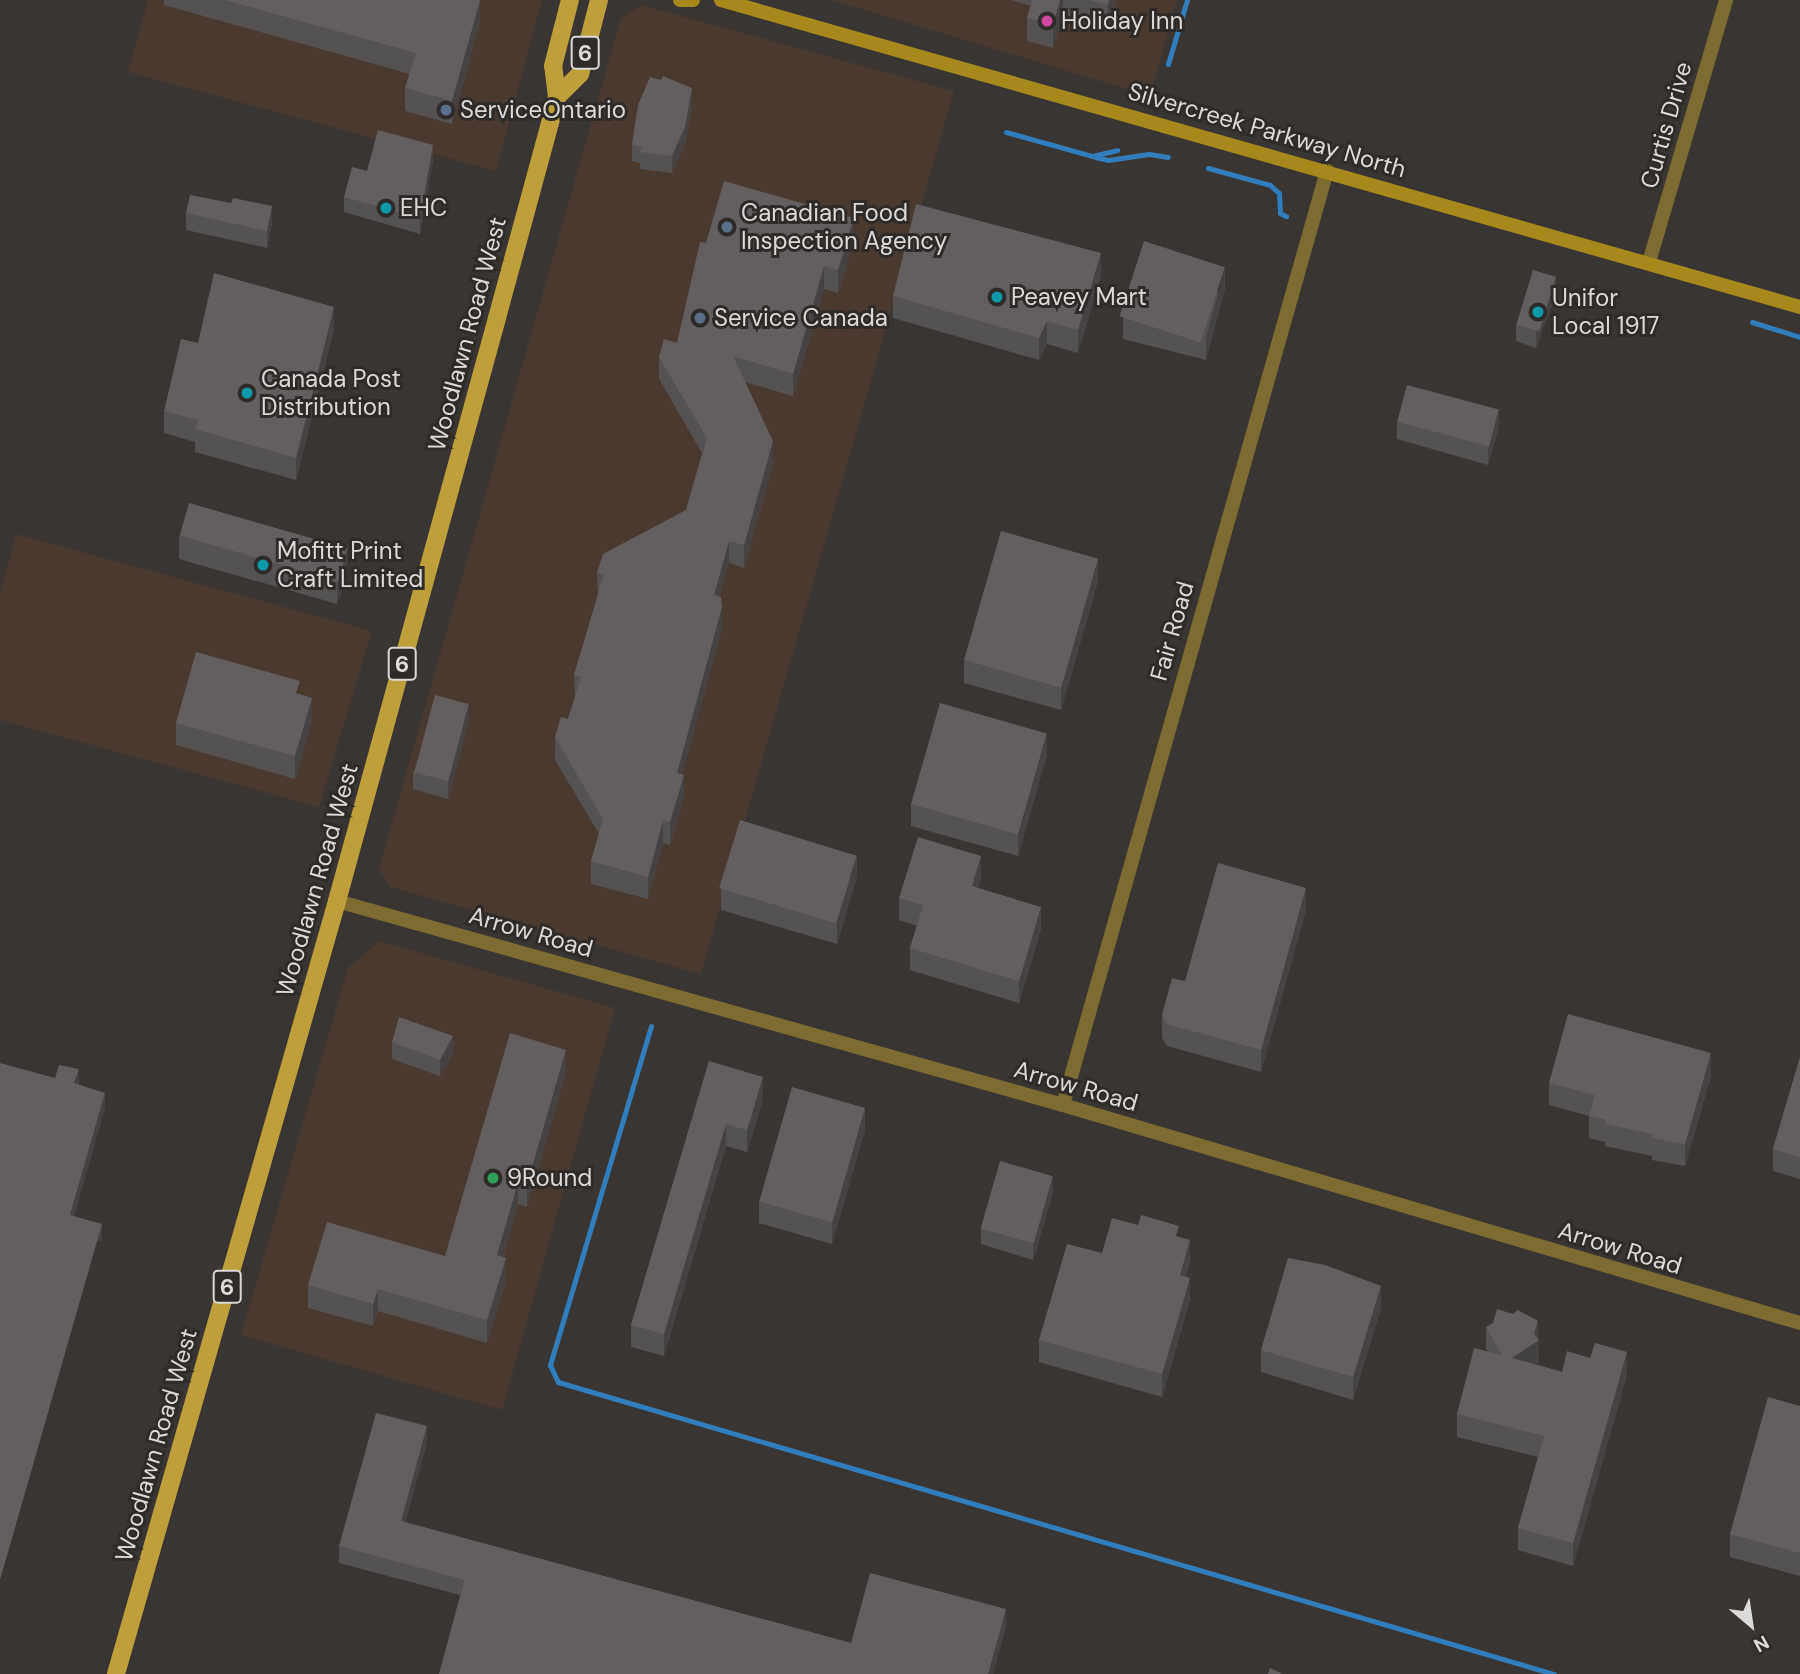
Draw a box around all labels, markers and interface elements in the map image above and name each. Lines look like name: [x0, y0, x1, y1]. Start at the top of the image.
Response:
place label: Holiday Inn: [1061, 7, 1183, 35]
marker: Holiday Inn: [1039, 13, 1055, 29]
road number: 6: [569, 34, 601, 72]
street label: Curtis Drive: [1634, 58, 1698, 192]
street label: Silvercreek Parkway North: [1125, 77, 1409, 183]
place label: ServiceOntario: [460, 96, 626, 124]
marker: ServiceOntario: [438, 102, 454, 118]
place label: EHC: [400, 194, 447, 222]
place label: Canadian Food Inspection Agency: [741, 199, 947, 255]
marker: EHC: [378, 200, 394, 216]
street label: Woodlawn Road West: [422, 214, 512, 454]
marker: Canadian Food Inspection Agency: [719, 219, 735, 235]
place label: Peavey Mart: [1011, 283, 1147, 311]
place label: Unifor Local 1917: [1552, 284, 1659, 340]
marker: Peavey Mart: [989, 289, 1005, 305]
place label: Service Canada: [714, 304, 888, 332]
marker: Unifor Local 1917: [1530, 304, 1546, 320]
marker: Service Canada: [692, 310, 708, 326]
place label: Canada Post Distribution: [261, 365, 401, 421]
marker: Canada Post Distribution: [239, 385, 255, 401]
place label: Mofitt Print Craft Limited: [277, 537, 423, 593]
marker: Mofitt Print Craft Limited: [255, 557, 271, 573]
street label: Fair Road: [1144, 578, 1200, 684]
road number: 6: [386, 644, 418, 684]
street label: Woodlawn Road West: [270, 760, 364, 1000]
street label: Arrow Road: [466, 901, 596, 963]
street label: Arrow Road: [1011, 1055, 1141, 1117]
place label: 9Round: [507, 1164, 592, 1192]
marker: 9Round: [485, 1170, 501, 1186]
street label: Arrow Road: [1555, 1216, 1685, 1280]
road number: 6: [211, 1268, 243, 1306]
street label: Woodlawn Road West: [109, 1325, 203, 1565]
north arrow: [1716, 1590, 1786, 1660]
text: N: [1749, 1630, 1774, 1658]

